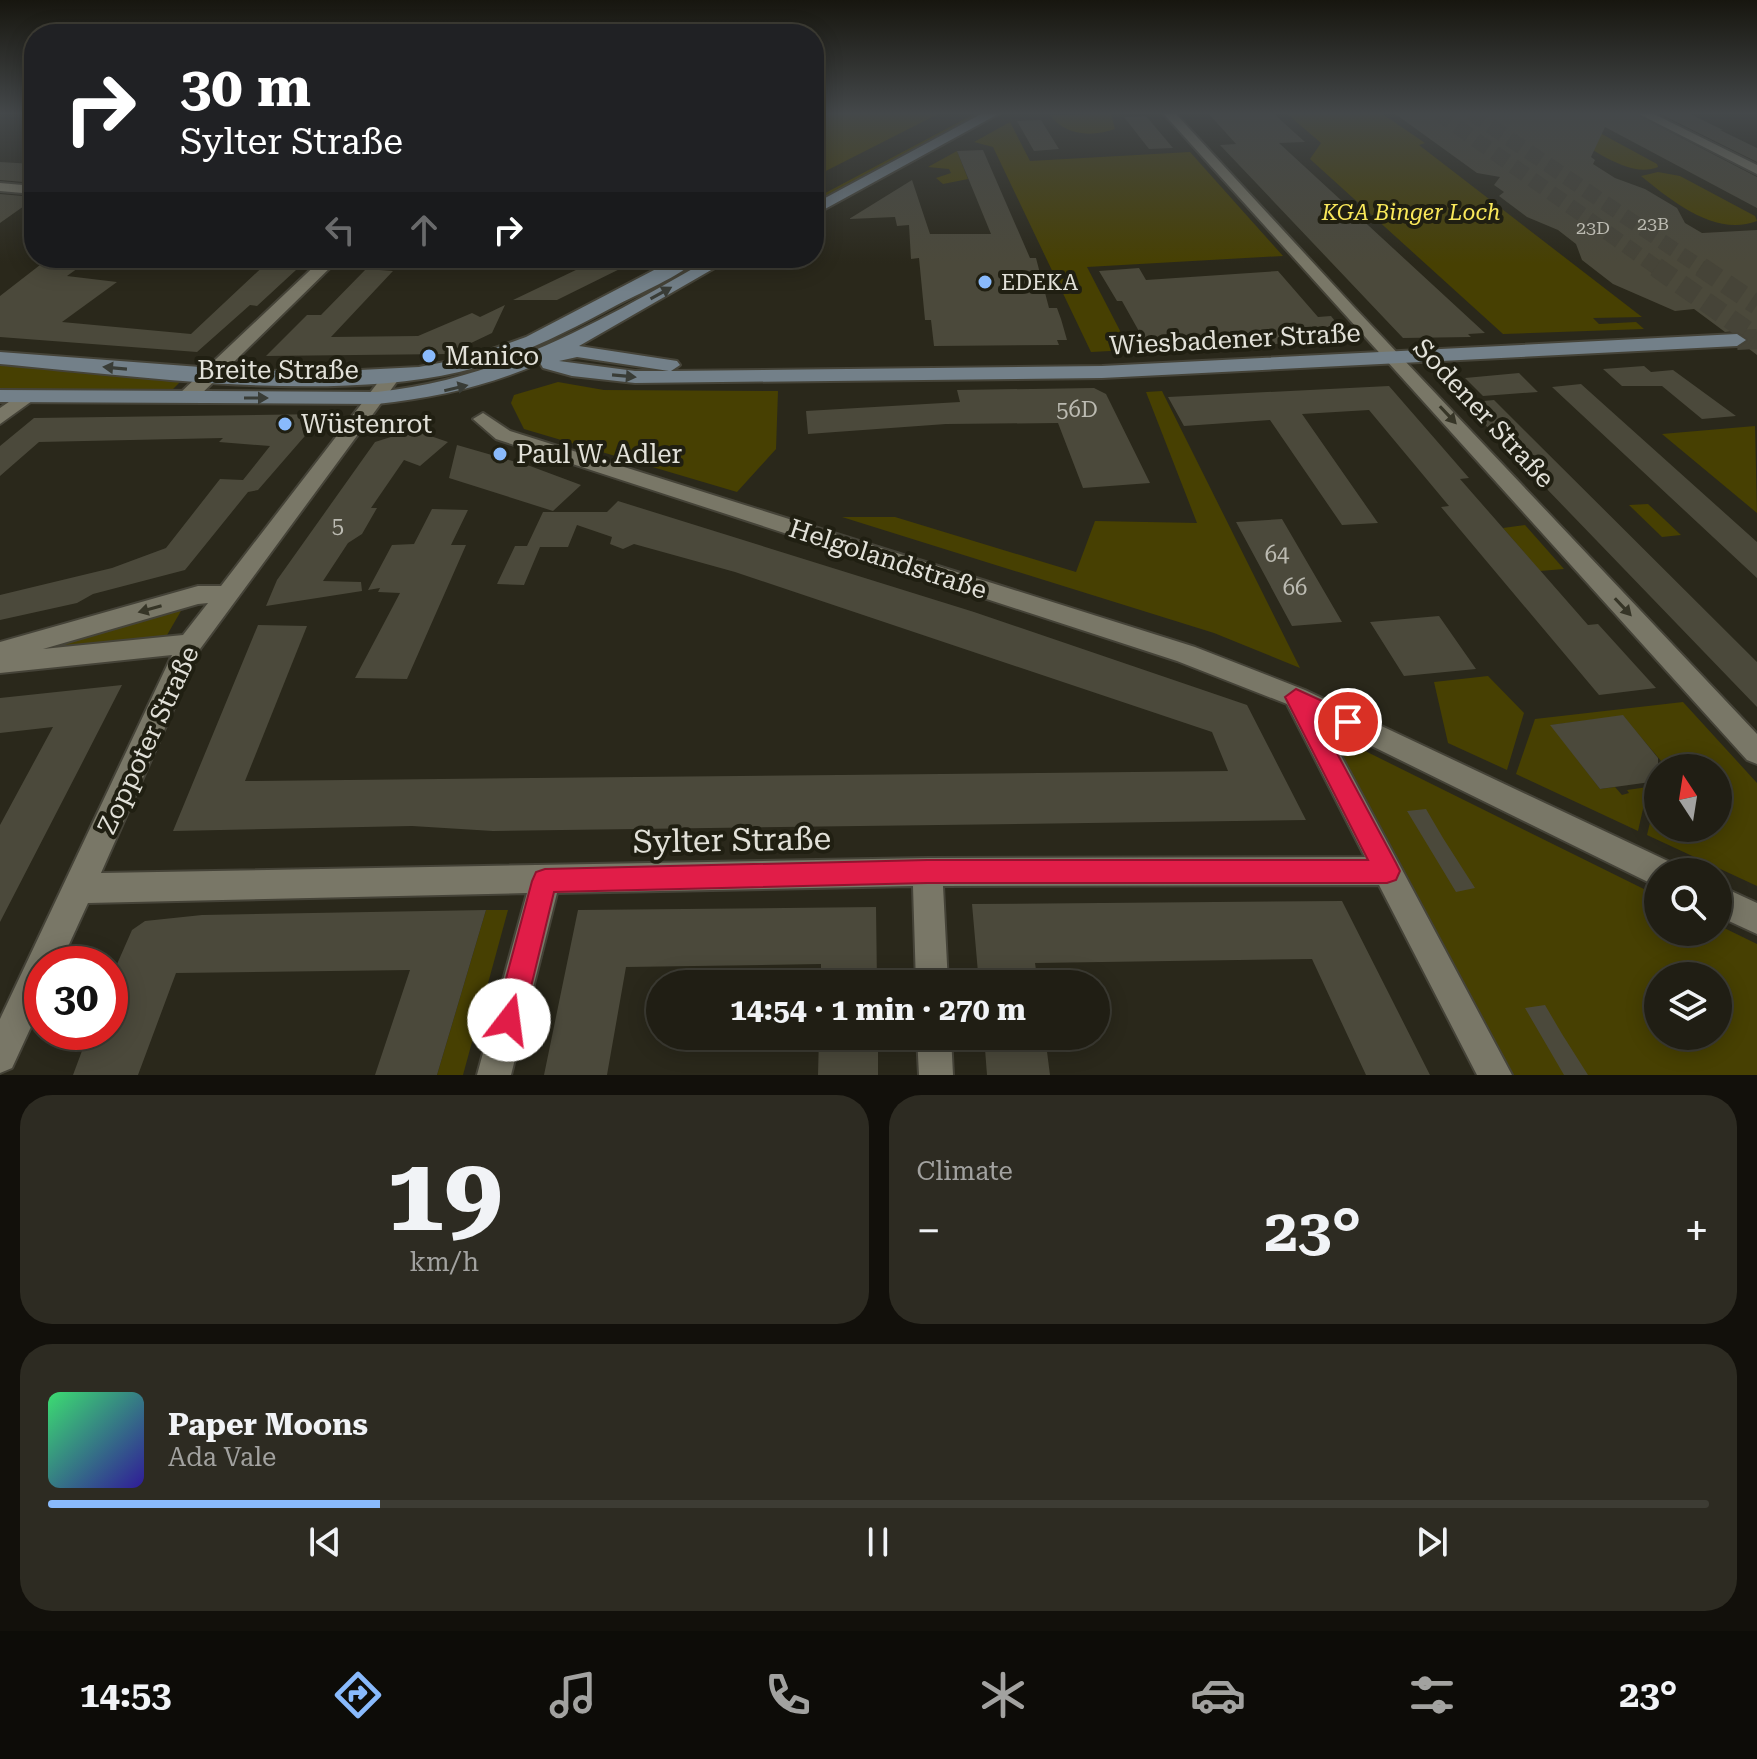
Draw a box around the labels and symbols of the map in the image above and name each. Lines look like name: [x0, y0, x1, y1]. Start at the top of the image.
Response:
park label: KGA Binger Loch: [1321, 200, 1500, 225]
house number: 23B: [1637, 213, 1669, 234]
house number: 23D: [1576, 217, 1610, 238]
place label: EDEKA: [1001, 270, 1079, 295]
marker: EDEKA: [976, 273, 994, 291]
one-way arrow: [650, 286, 672, 300]
street label: Wiesbadener Straße: [1109, 317, 1361, 361]
street label: Sodener Straße: [1407, 332, 1561, 494]
place label: Manico: [445, 341, 539, 371]
marker: Manico: [420, 347, 438, 365]
street label: Breite Straße: [197, 355, 359, 385]
one-way arrow: [102, 361, 127, 374]
one-way arrow: [612, 369, 637, 382]
one-way arrow: [444, 381, 469, 394]
one-way arrow: [244, 392, 269, 404]
house number: 56D: [1056, 397, 1098, 422]
one-way arrow: [1438, 405, 1456, 424]
place label: Wüstenrot: [301, 409, 432, 439]
marker: Wüstenrot: [276, 415, 294, 433]
place label: Paul W. Adler: [516, 439, 682, 469]
marker: Paul W. Adler: [491, 445, 509, 463]
house number: 5: [332, 513, 344, 538]
street label: Helgolandstraße: [785, 513, 991, 605]
house number: 64: [1265, 542, 1290, 567]
house number: 66: [1283, 575, 1307, 600]
one-way arrow: [1614, 597, 1632, 616]
one-way arrow: [138, 603, 163, 615]
street label: Zoppoter Straße: [91, 641, 205, 839]
pin: [1314, 688, 1382, 756]
north arrow: [1644, 754, 1732, 842]
street label: Sylter Straße: [633, 819, 831, 861]
speed limit sign: 30: [24, 946, 128, 1050]
position arrow: [467, 978, 551, 1062]

